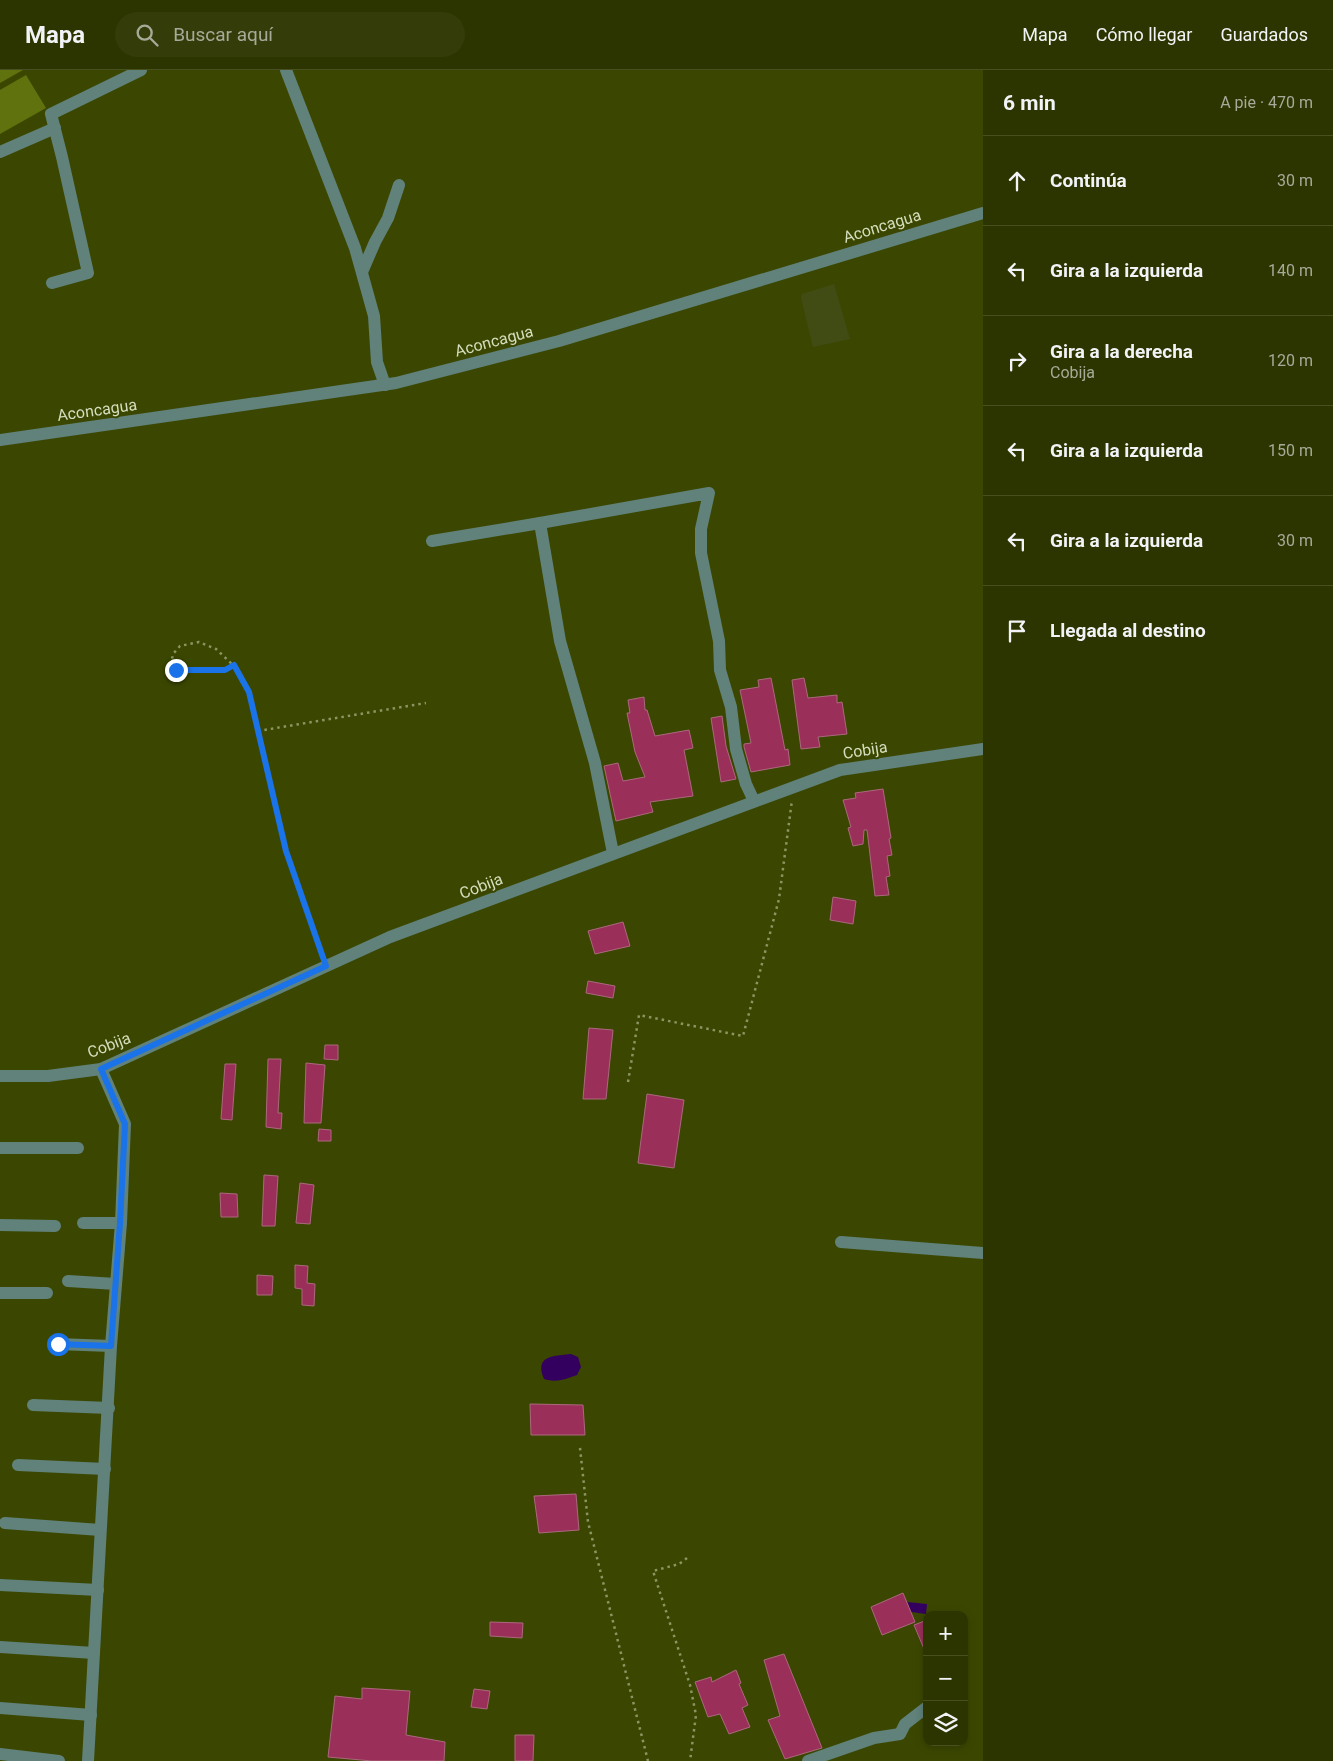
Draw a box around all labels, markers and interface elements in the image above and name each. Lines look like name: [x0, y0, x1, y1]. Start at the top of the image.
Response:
search box: [115, 12, 465, 57]
text: Mapa: [25, 21, 85, 49]
icon: search: [133, 21, 161, 49]
text: Buscar aquí: [173, 23, 273, 46]
text: Mapa: [1022, 24, 1068, 45]
text: Cómo llegar: [1096, 24, 1192, 45]
text: Guardados: [1220, 24, 1308, 45]
text: 6 min: [1003, 91, 1056, 115]
text: A pie · 470 m: [1220, 93, 1313, 112]
icon: ahead: [1003, 167, 1031, 195]
text: Continúa: [1050, 169, 1127, 192]
text: 30 m: [1277, 171, 1313, 190]
street label: Aconcagua: [841, 205, 923, 247]
icon: left: [1003, 257, 1031, 285]
text: Gira a la izquierda: [1050, 259, 1203, 282]
text: 140 m: [1268, 261, 1313, 280]
street label: Aconcagua: [453, 321, 535, 361]
text: Gira a la derecha: [1050, 340, 1193, 363]
icon: right: [1003, 347, 1031, 375]
text: 120 m: [1268, 351, 1313, 370]
text: Cobija: [1050, 363, 1095, 382]
street label: Aconcagua: [56, 395, 138, 425]
icon: left: [1003, 437, 1031, 465]
text: Gira a la izquierda: [1050, 439, 1203, 462]
text: 150 m: [1268, 441, 1313, 460]
icon: left: [1003, 527, 1031, 555]
text: Gira a la izquierda: [1050, 529, 1203, 552]
text: 30 m: [1277, 531, 1313, 550]
icon: arrive: [1003, 617, 1031, 645]
text: Llegada al destino: [1050, 619, 1206, 642]
route end: [165, 659, 188, 682]
street label: Cobija: [841, 737, 889, 763]
street label: Cobija: [457, 869, 505, 903]
street label: Cobija: [85, 1028, 133, 1062]
route start: [47, 1333, 70, 1356]
map controls: [923, 1611, 968, 1746]
button: +: [923, 1611, 968, 1656]
button: −: [923, 1656, 968, 1701]
button: layers: [923, 1701, 968, 1746]

